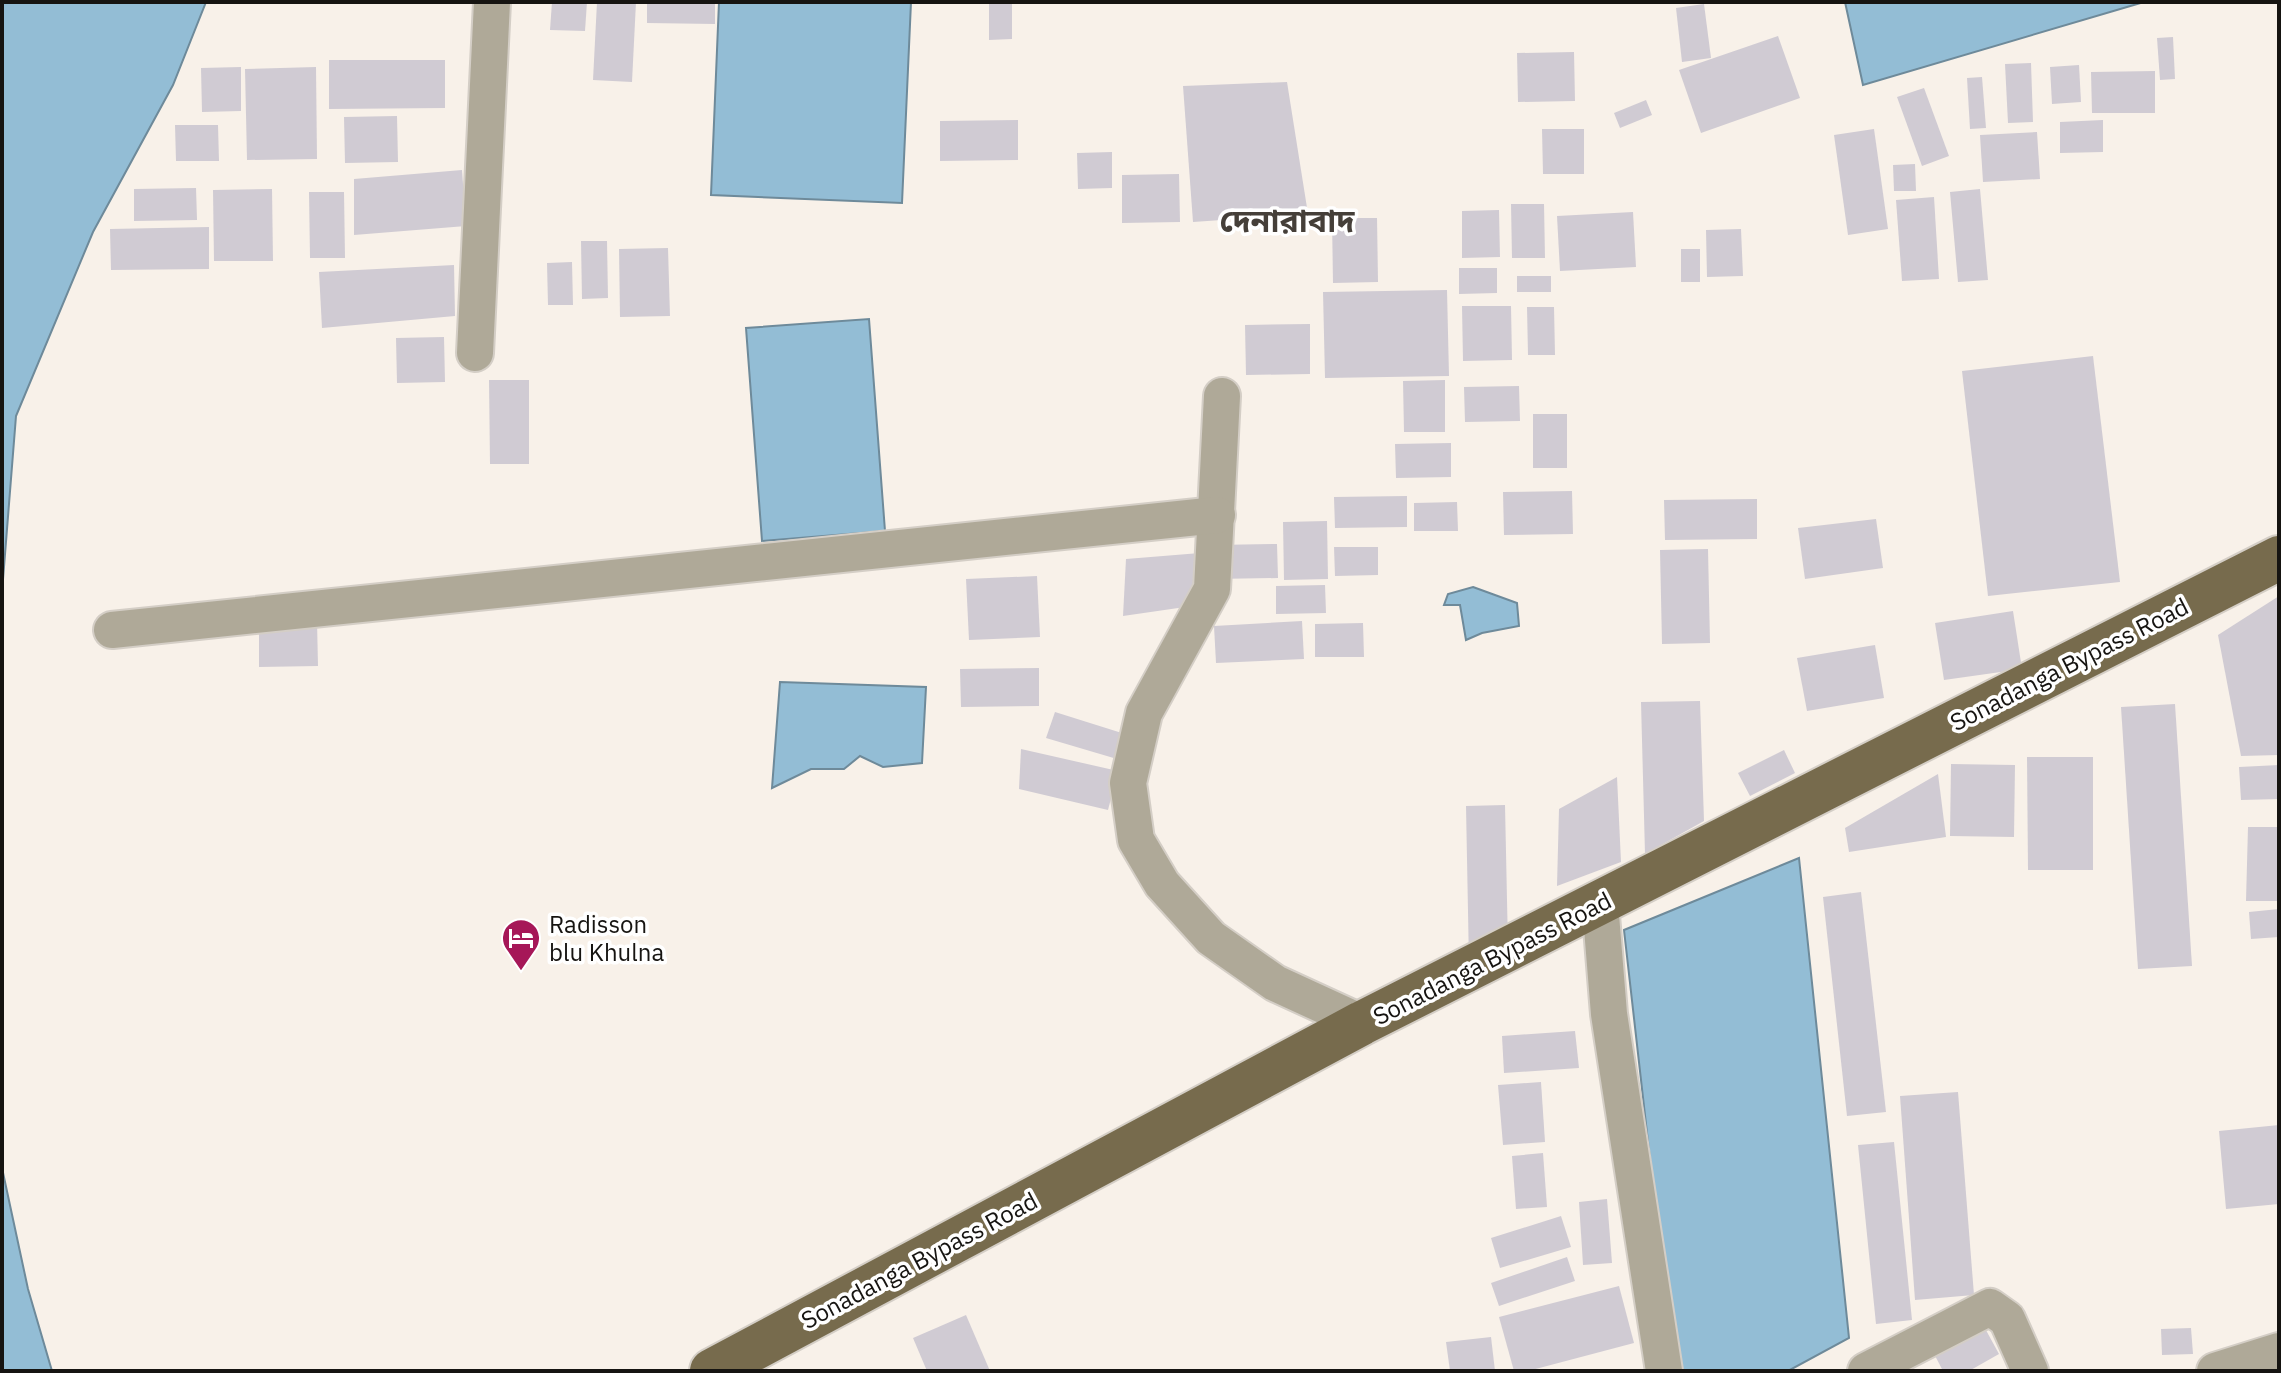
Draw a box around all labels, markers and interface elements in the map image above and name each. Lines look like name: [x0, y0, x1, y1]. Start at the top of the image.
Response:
district label: দেনারাবাদ: [1220, 199, 1355, 241]
street label: Sonadanga Bypass Road: [1944, 590, 2194, 738]
street label: Sonadanga Bypass Road: [1367, 884, 1617, 1032]
place label: Radisson blu Khulna: [549, 908, 664, 968]
hotel icon: Radisson blu Khulna: [500, 917, 542, 972]
street label: Sonadanga Bypass Road: [795, 1184, 1043, 1336]

